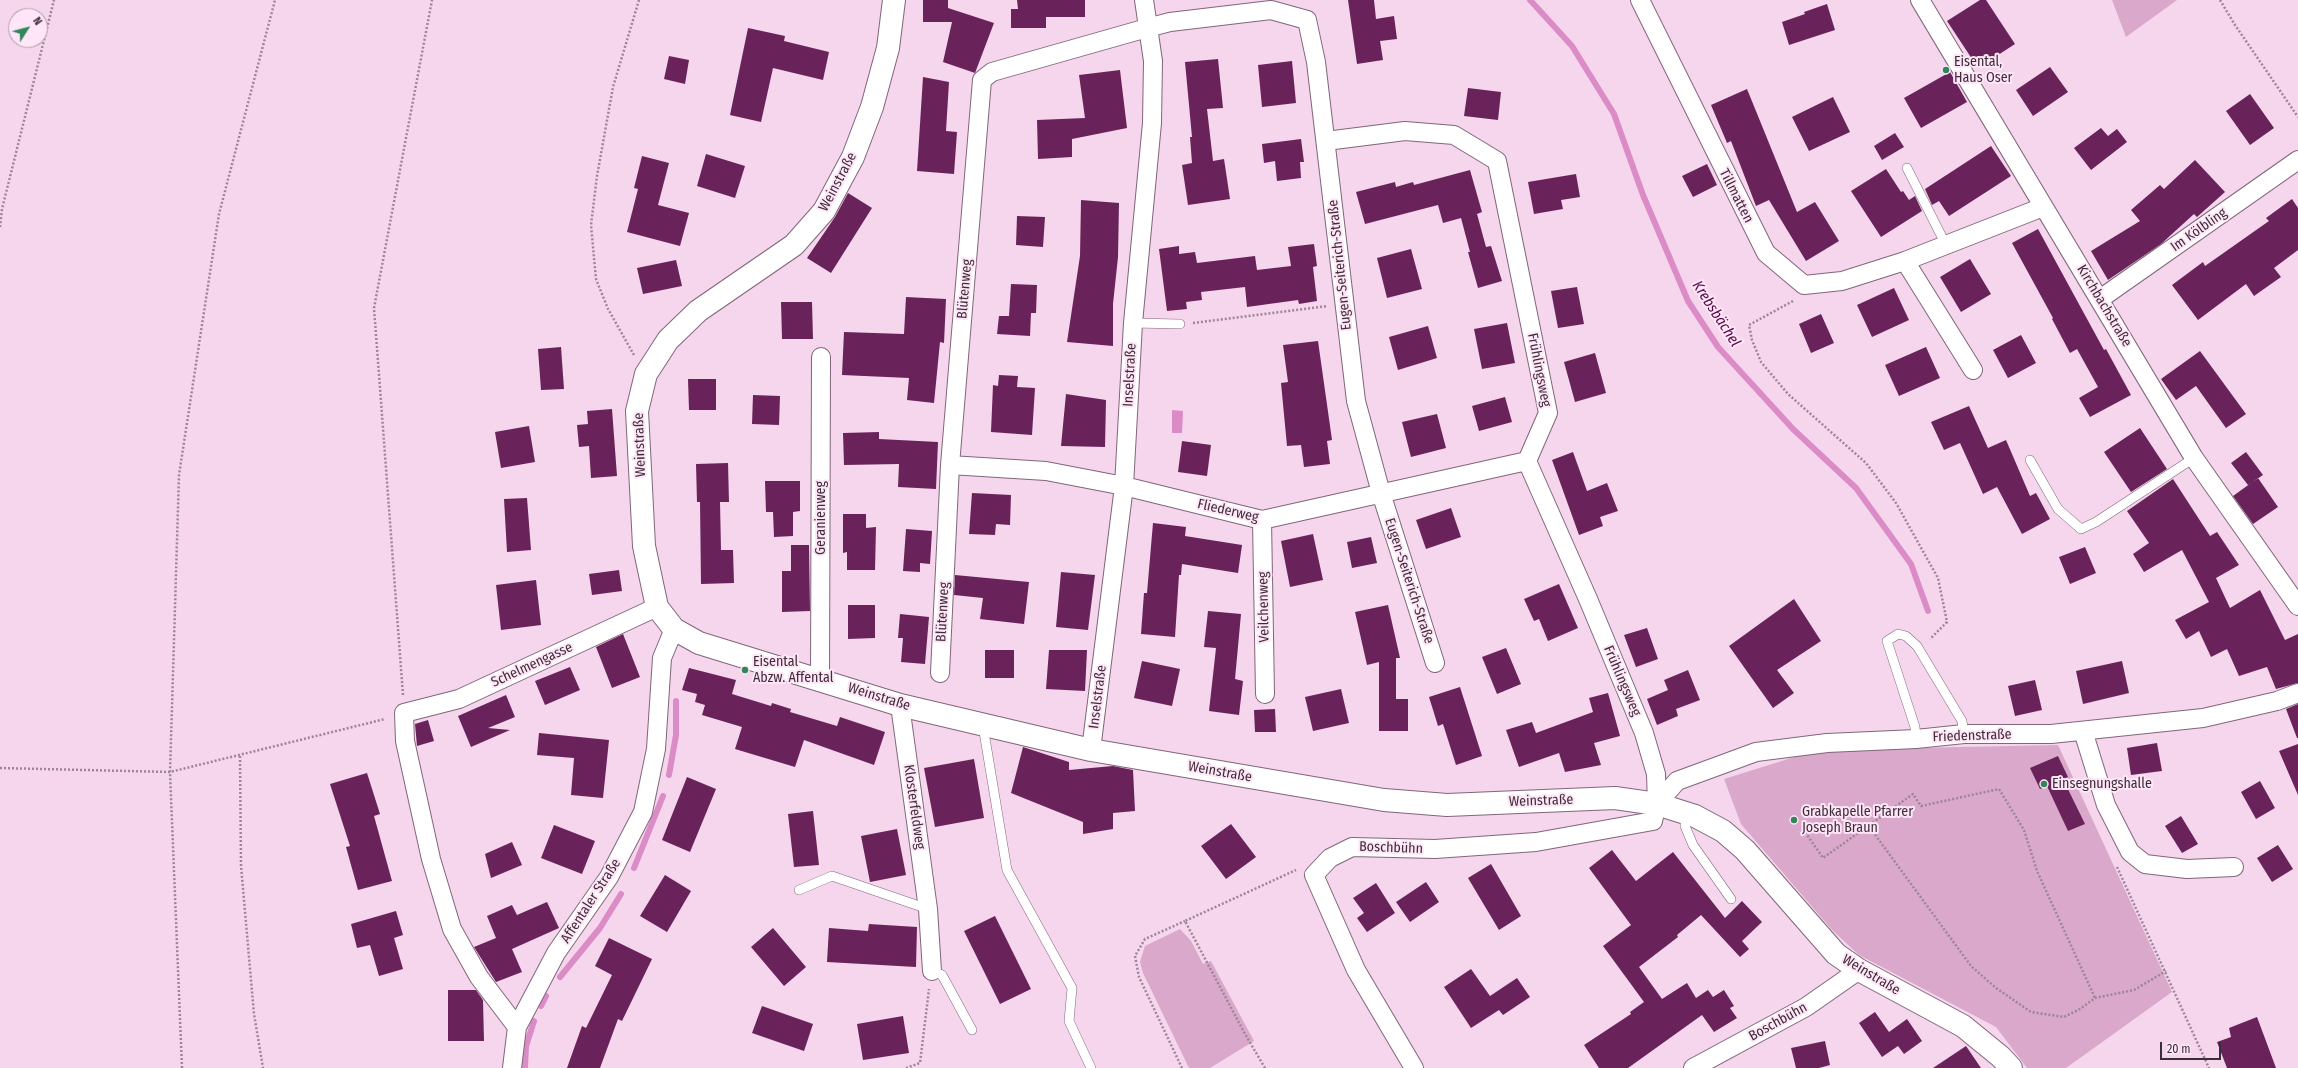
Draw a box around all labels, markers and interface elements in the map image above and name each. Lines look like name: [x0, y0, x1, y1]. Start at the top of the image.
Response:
north arrow: [8, 8, 48, 48]
text: N: [30, 15, 45, 28]
place label: Eisental, Haus Oser: [1954, 54, 2013, 86]
marker: Eisental, Haus Oser: [1941, 65, 1951, 75]
street label: Weinstraße: [815, 150, 861, 214]
street label: Tillmatten: [1715, 166, 1757, 226]
street label: Eugen-Seiterich-Straße: [1325, 199, 1355, 331]
street label: Im Kölbling: [2168, 205, 2230, 255]
street label: Blütenweg: [954, 258, 976, 320]
street label: Kirchbachstraße: [2073, 262, 2135, 350]
water label: Krebsbächel: [1688, 278, 1744, 350]
street label: Frühlingsweg: [1524, 332, 1554, 408]
street label: Inselstraße: [1120, 343, 1140, 407]
street label: Weinstraße: [630, 413, 650, 477]
street label: Geranienweg: [813, 481, 829, 555]
street label: Fliederweg: [1196, 496, 1260, 526]
street label: Eugen-Seiterich-Straße: [1381, 516, 1437, 646]
street label: Veilchenweg: [1255, 571, 1273, 643]
street label: Blütenweg: [933, 582, 953, 642]
street label: Schelmengasse: [489, 639, 575, 691]
street label: Frühlingsweg: [1600, 643, 1644, 719]
place label: Eisental Abzw. Affental: [753, 654, 833, 686]
street label: Inselstraße: [1086, 664, 1110, 730]
marker: Eisental Abzw. Affental: [740, 665, 750, 675]
street label: Weinstraße: [846, 680, 912, 714]
street label: Friedenstraße: [1932, 726, 2012, 746]
street label: Weinstraße: [1187, 758, 1253, 786]
street label: Klosterfeldweg: [900, 764, 928, 850]
place label: Einsegnungshalle: [2052, 776, 2152, 792]
marker: Einsegnungshalle: [2039, 779, 2049, 789]
street label: Weinstraße: [1509, 791, 1573, 811]
place label: Grabkapelle Pfarrer Joseph Braun: [1802, 804, 1913, 836]
marker: Grabkapelle Pfarrer Joseph Braun: [1789, 815, 1799, 825]
street label: Boschbühn: [1359, 838, 1423, 858]
street label: Affentaler Straße: [557, 856, 625, 946]
street label: Weinstraße: [1839, 951, 1903, 999]
street label: Boschbühn: [1746, 999, 1810, 1045]
scale bar: [2162, 1034, 2223, 1060]
text: 20 m: [2167, 1042, 2191, 1056]

